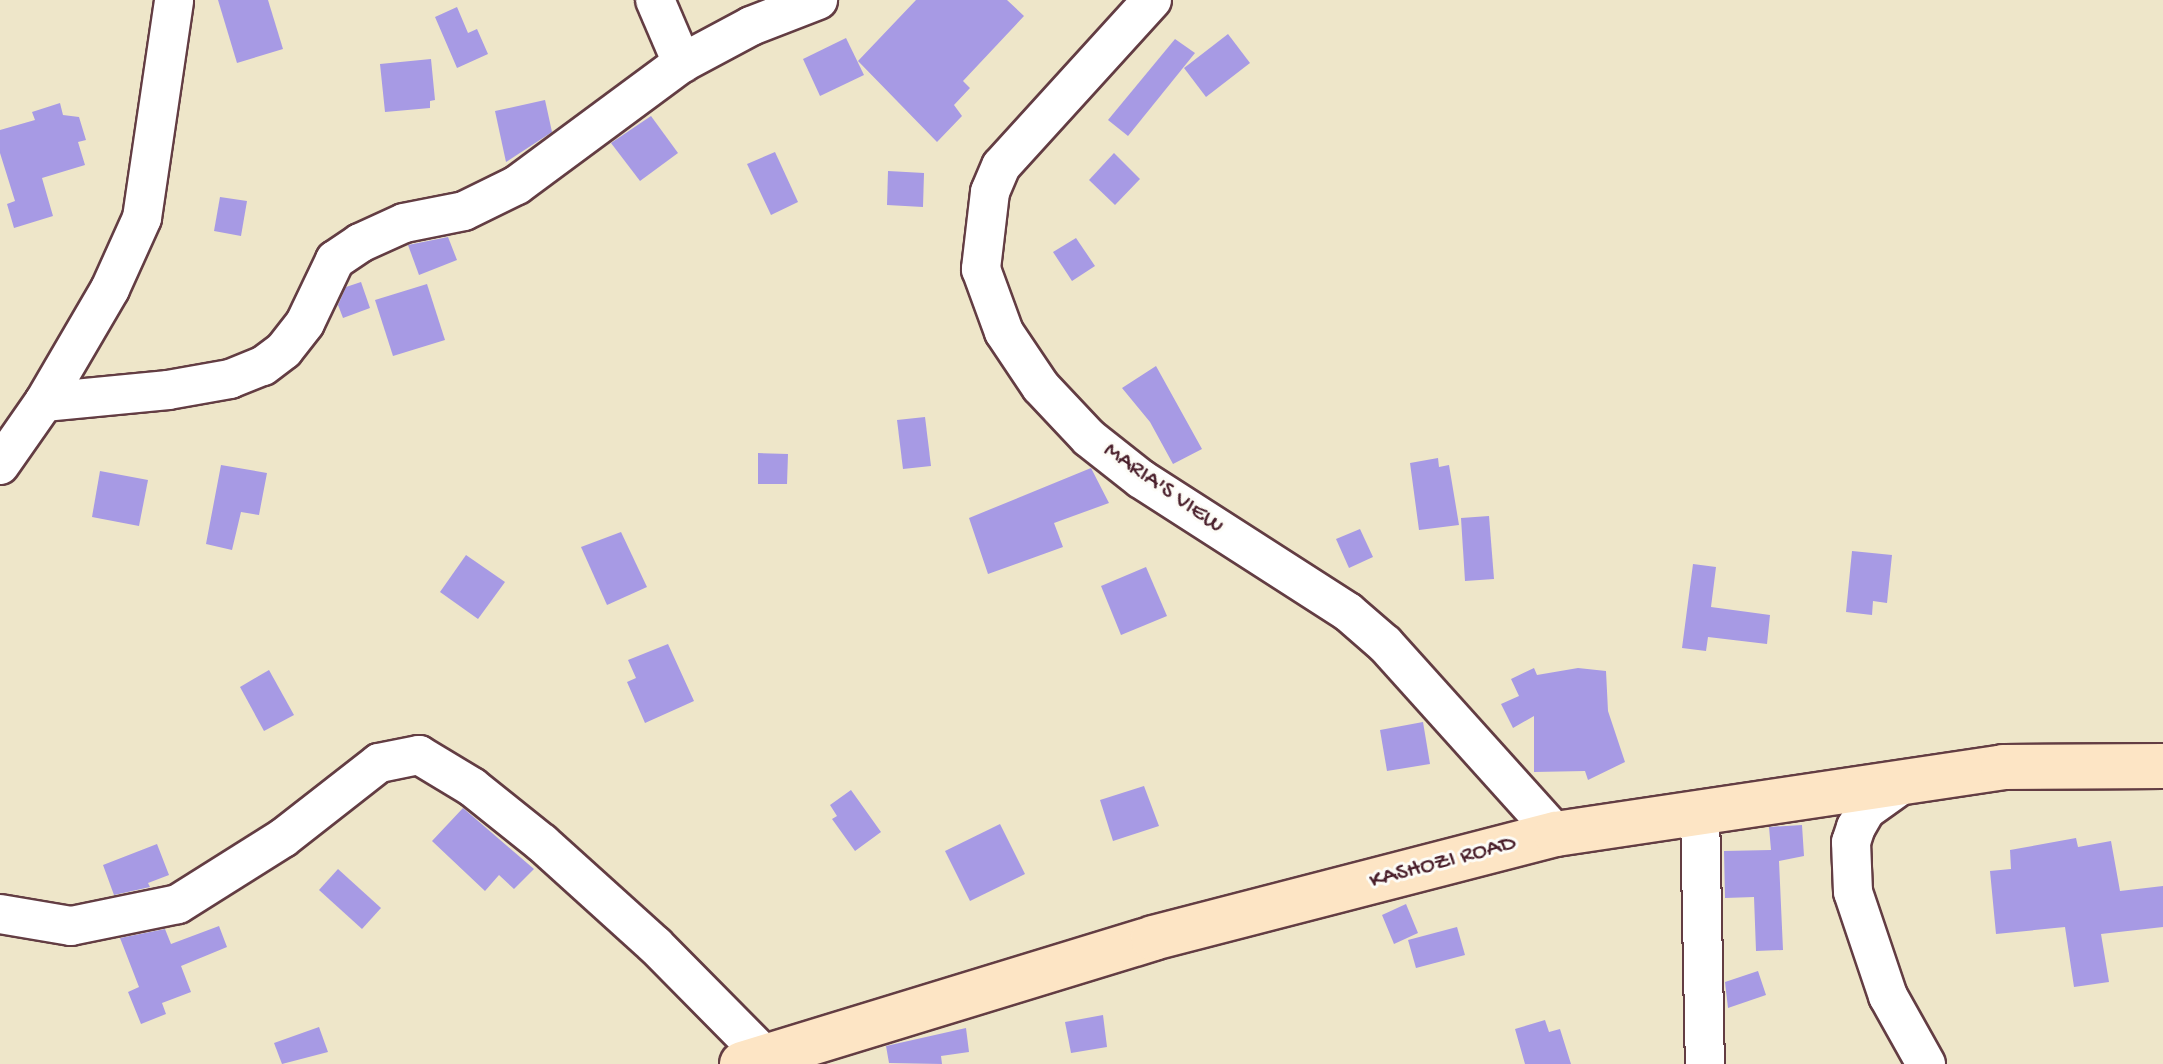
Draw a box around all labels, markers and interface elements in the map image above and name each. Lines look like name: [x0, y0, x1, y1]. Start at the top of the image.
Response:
street label: MARIA'S VIEW: [1097, 437, 1229, 541]
street label: KASHOZI ROAD: [1367, 830, 1519, 896]

